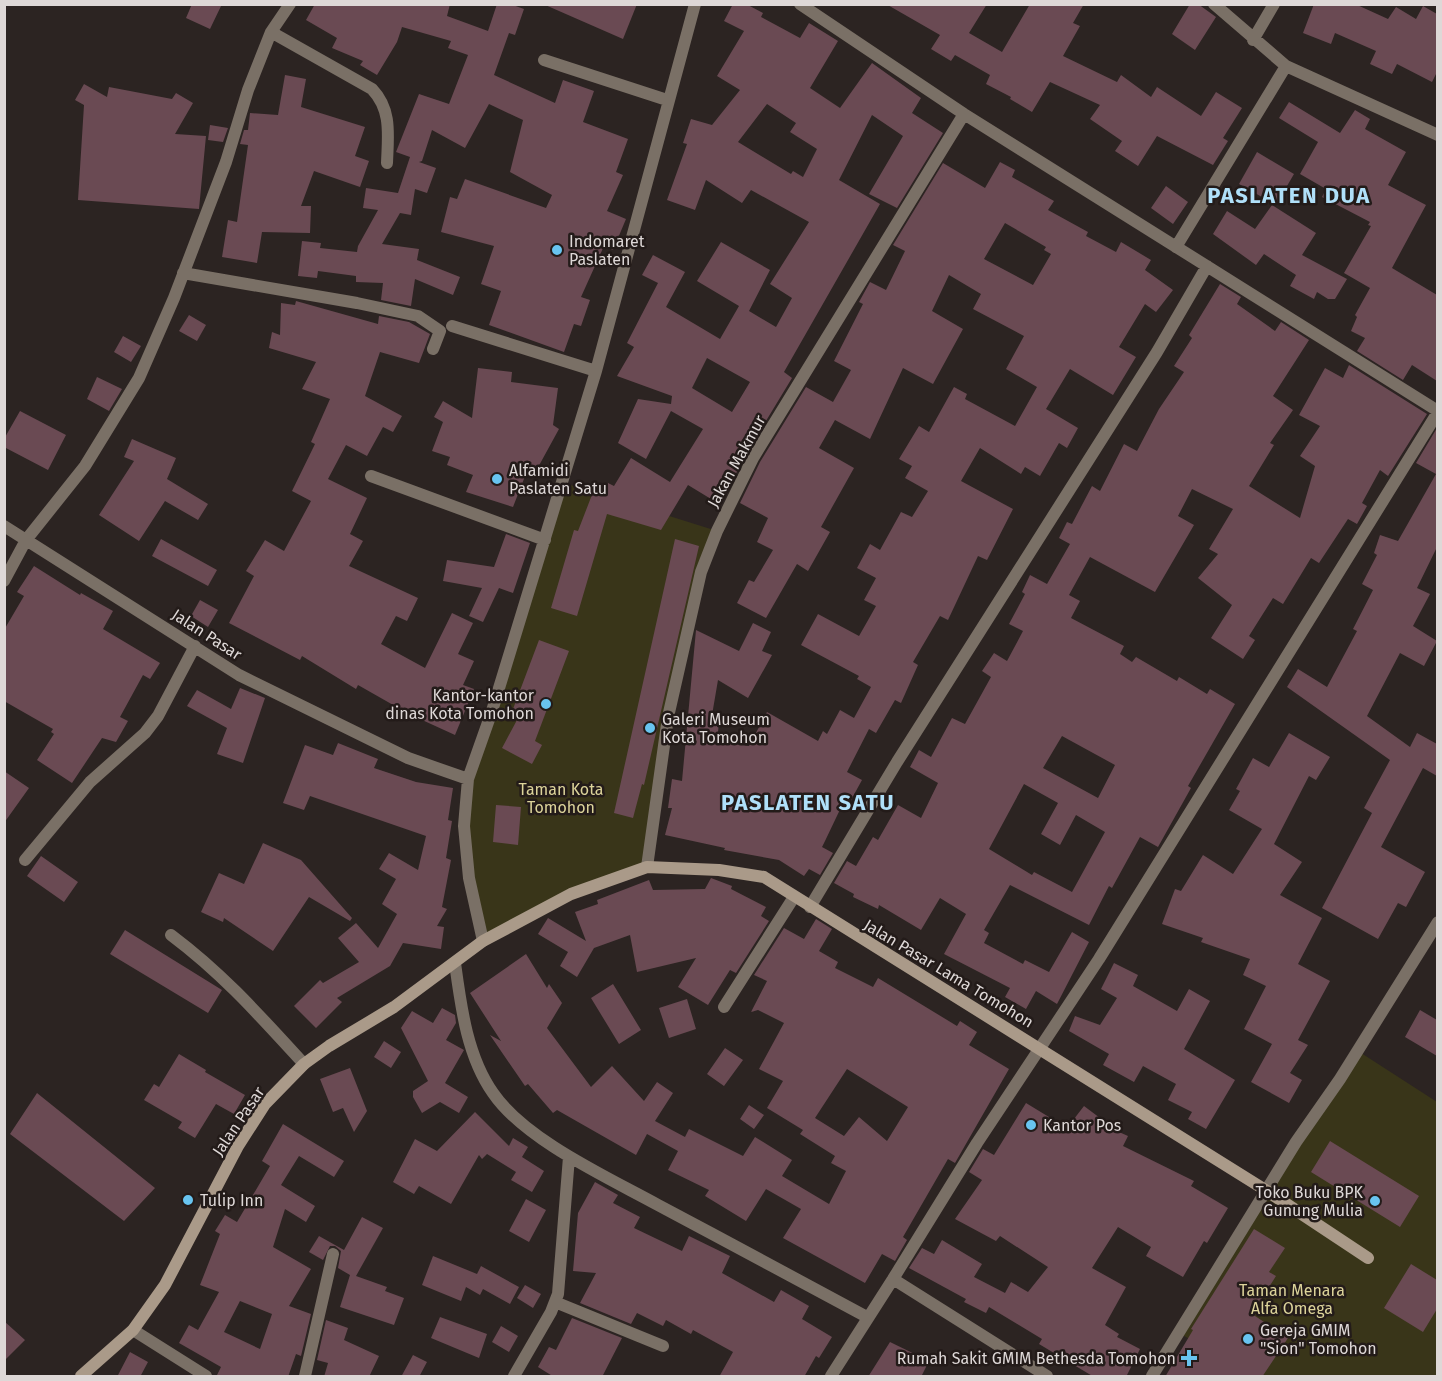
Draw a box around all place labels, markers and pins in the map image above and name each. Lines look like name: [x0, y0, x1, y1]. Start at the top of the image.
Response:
place label: Indomaret Paslaten: [569, 232, 645, 269]
marker: Indomaret Paslaten: [550, 243, 564, 257]
place label: Alfamidi Paslaten Satu: [509, 461, 607, 498]
marker: Alfamidi Paslaten Satu: [490, 472, 504, 486]
place label: Kantor-kantor dinas Kota Tomohon: [385, 686, 535, 723]
marker: Kantor-kantor dinas Kota Tomohon: [539, 697, 553, 711]
place label: Galeri Museum Kota Tomohon: [662, 710, 770, 747]
marker: Galeri Museum Kota Tomohon: [643, 721, 657, 735]
place label: Kantor Pos: [1043, 1116, 1121, 1135]
marker: Kantor Pos: [1024, 1118, 1038, 1132]
place label: Toko Buku BPK Gunung Mulia: [1256, 1183, 1364, 1220]
place label: Tulip Inn: [200, 1191, 263, 1210]
marker: Tulip Inn: [181, 1193, 195, 1207]
marker: Toko Buku BPK Gunung Mulia: [1368, 1194, 1382, 1208]
place label: Gereja GMIM "Sion" Tomohon: [1260, 1321, 1377, 1358]
marker: Gereja GMIM "Sion" Tomohon: [1241, 1332, 1255, 1346]
place label: Rumah Sakit GMIM Bethesda Tomohon: [897, 1349, 1176, 1368]
marker: Rumah Sakit GMIM Bethesda Tomohon: [1180, 1349, 1198, 1367]

